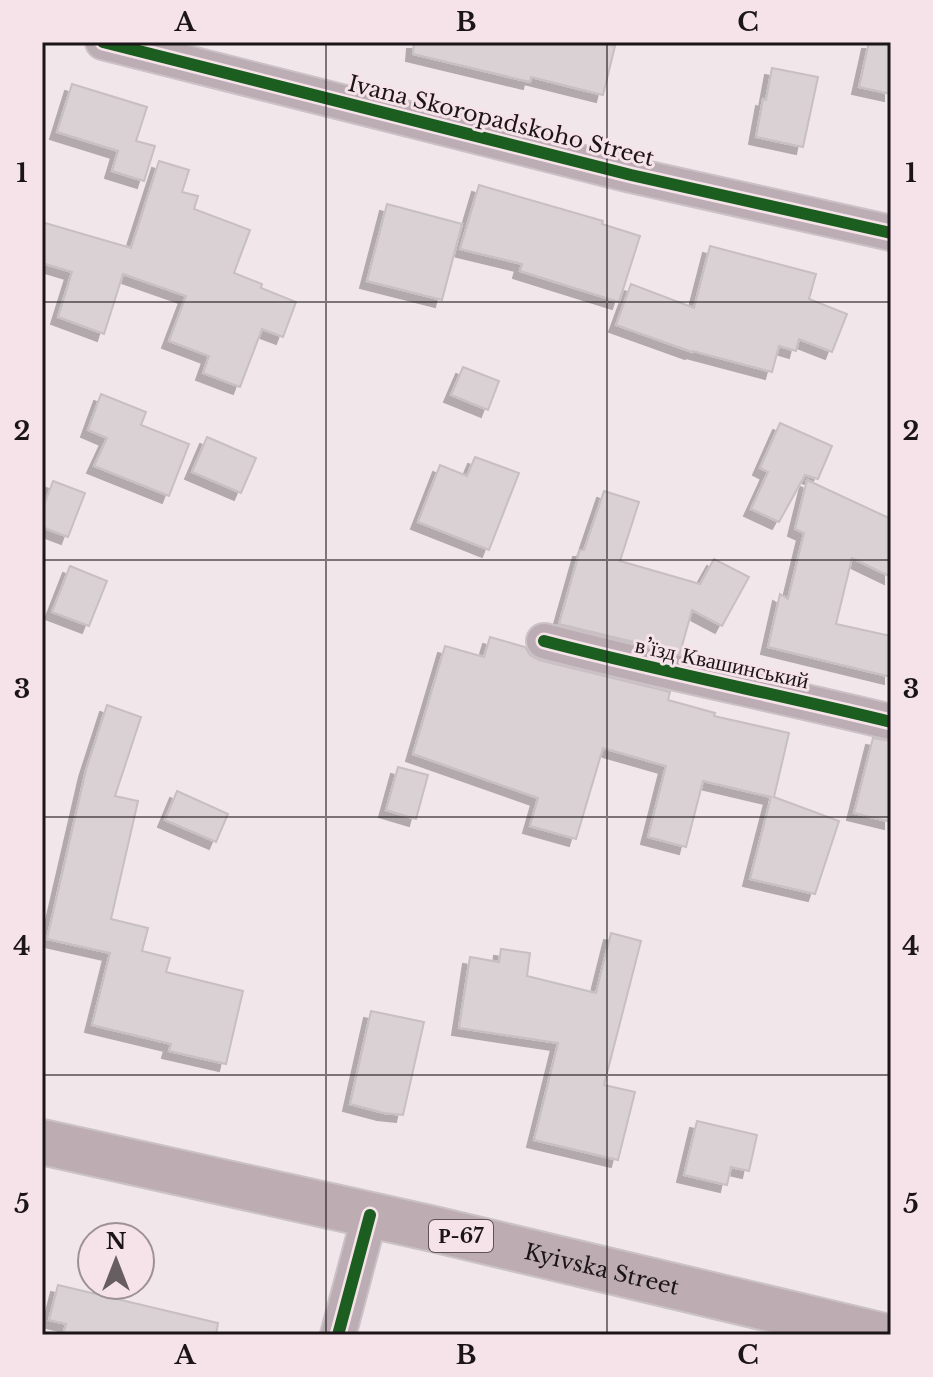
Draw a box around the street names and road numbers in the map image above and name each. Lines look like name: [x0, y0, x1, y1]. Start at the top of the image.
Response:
street label: Ivana Skoropadskoho Street: [345, 70, 657, 172]
street label: в’їзд Квашинський: [633, 631, 812, 695]
road number: Р-67: [429, 1220, 493, 1252]
street label: Kyivska Street: [522, 1238, 682, 1301]

